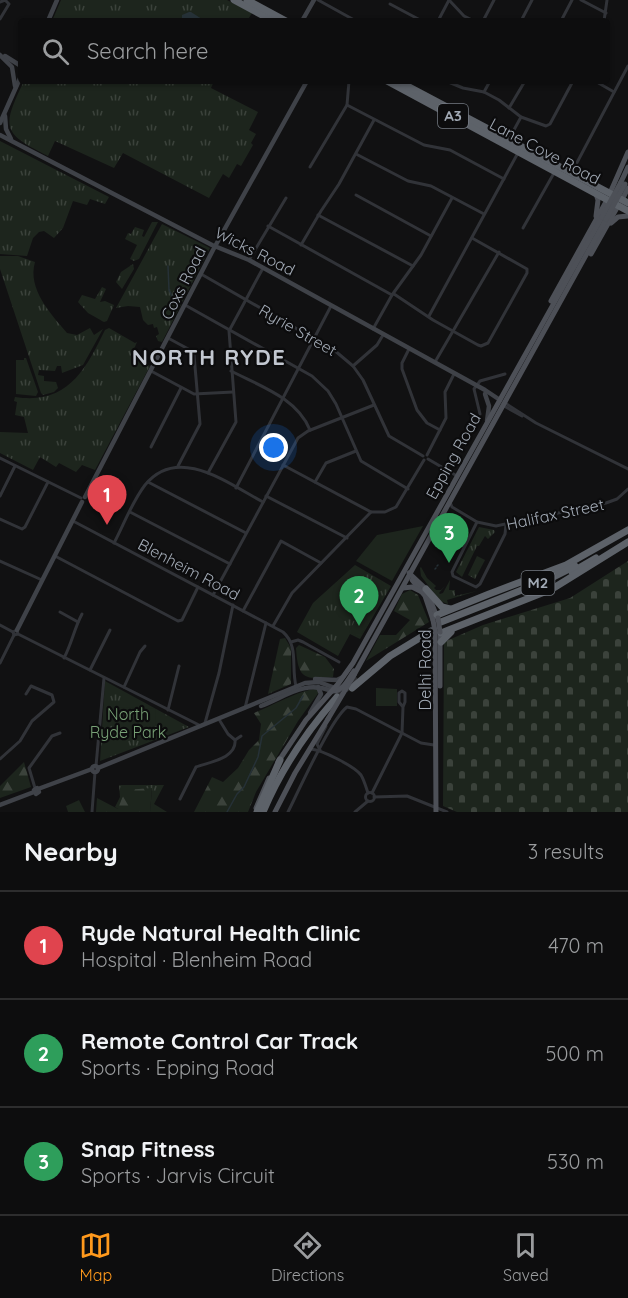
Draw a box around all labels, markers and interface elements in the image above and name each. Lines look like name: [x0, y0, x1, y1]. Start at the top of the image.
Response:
search box: [18, 18, 610, 84]
icon: search: [39, 35, 72, 68]
text: Search here: [87, 37, 208, 65]
road number: A3: [438, 104, 468, 128]
street label: Lane Cove Road: [486, 113, 604, 189]
street label: Wicks Road: [212, 222, 298, 280]
street label: Coxs Road: [156, 243, 210, 323]
street label: Ryrie Street: [256, 300, 340, 360]
district label: NORTH RYDE: [132, 343, 286, 371]
street label: Epping Road: [421, 410, 485, 502]
your location: [259, 433, 288, 462]
pin: 1: [88, 476, 126, 525]
street label: Halifax Street: [504, 494, 606, 534]
pin: 3: [430, 514, 468, 563]
street label: Blenheim Road: [135, 534, 243, 604]
road number: M2: [522, 571, 554, 595]
pin: 2: [340, 576, 378, 626]
street label: Delhi Road: [415, 630, 435, 710]
park label: North Ryde Park: [90, 704, 166, 742]
text: Nearby: [24, 835, 118, 868]
text: 3 results: [528, 839, 604, 864]
text: Ryde Natural Health Clinic: [81, 919, 360, 947]
text: 1: [40, 933, 47, 958]
text: 470 m: [548, 933, 604, 958]
text: Hospital · Blenheim Road: [81, 947, 312, 972]
text: Remote Control Car Track: [81, 1027, 358, 1055]
text: 2: [38, 1041, 49, 1066]
text: 500 m: [546, 1041, 604, 1066]
text: Sports · Epping Road: [81, 1055, 275, 1080]
text: Snap Fitness: [81, 1135, 215, 1163]
text: 3: [38, 1149, 49, 1174]
text: 530 m: [547, 1149, 604, 1174]
text: Sports · Jarvis Circuit: [81, 1163, 275, 1188]
tab: Map: [79, 1229, 112, 1285]
tab: Directions: [271, 1229, 344, 1285]
tab: Saved: [503, 1229, 549, 1285]

